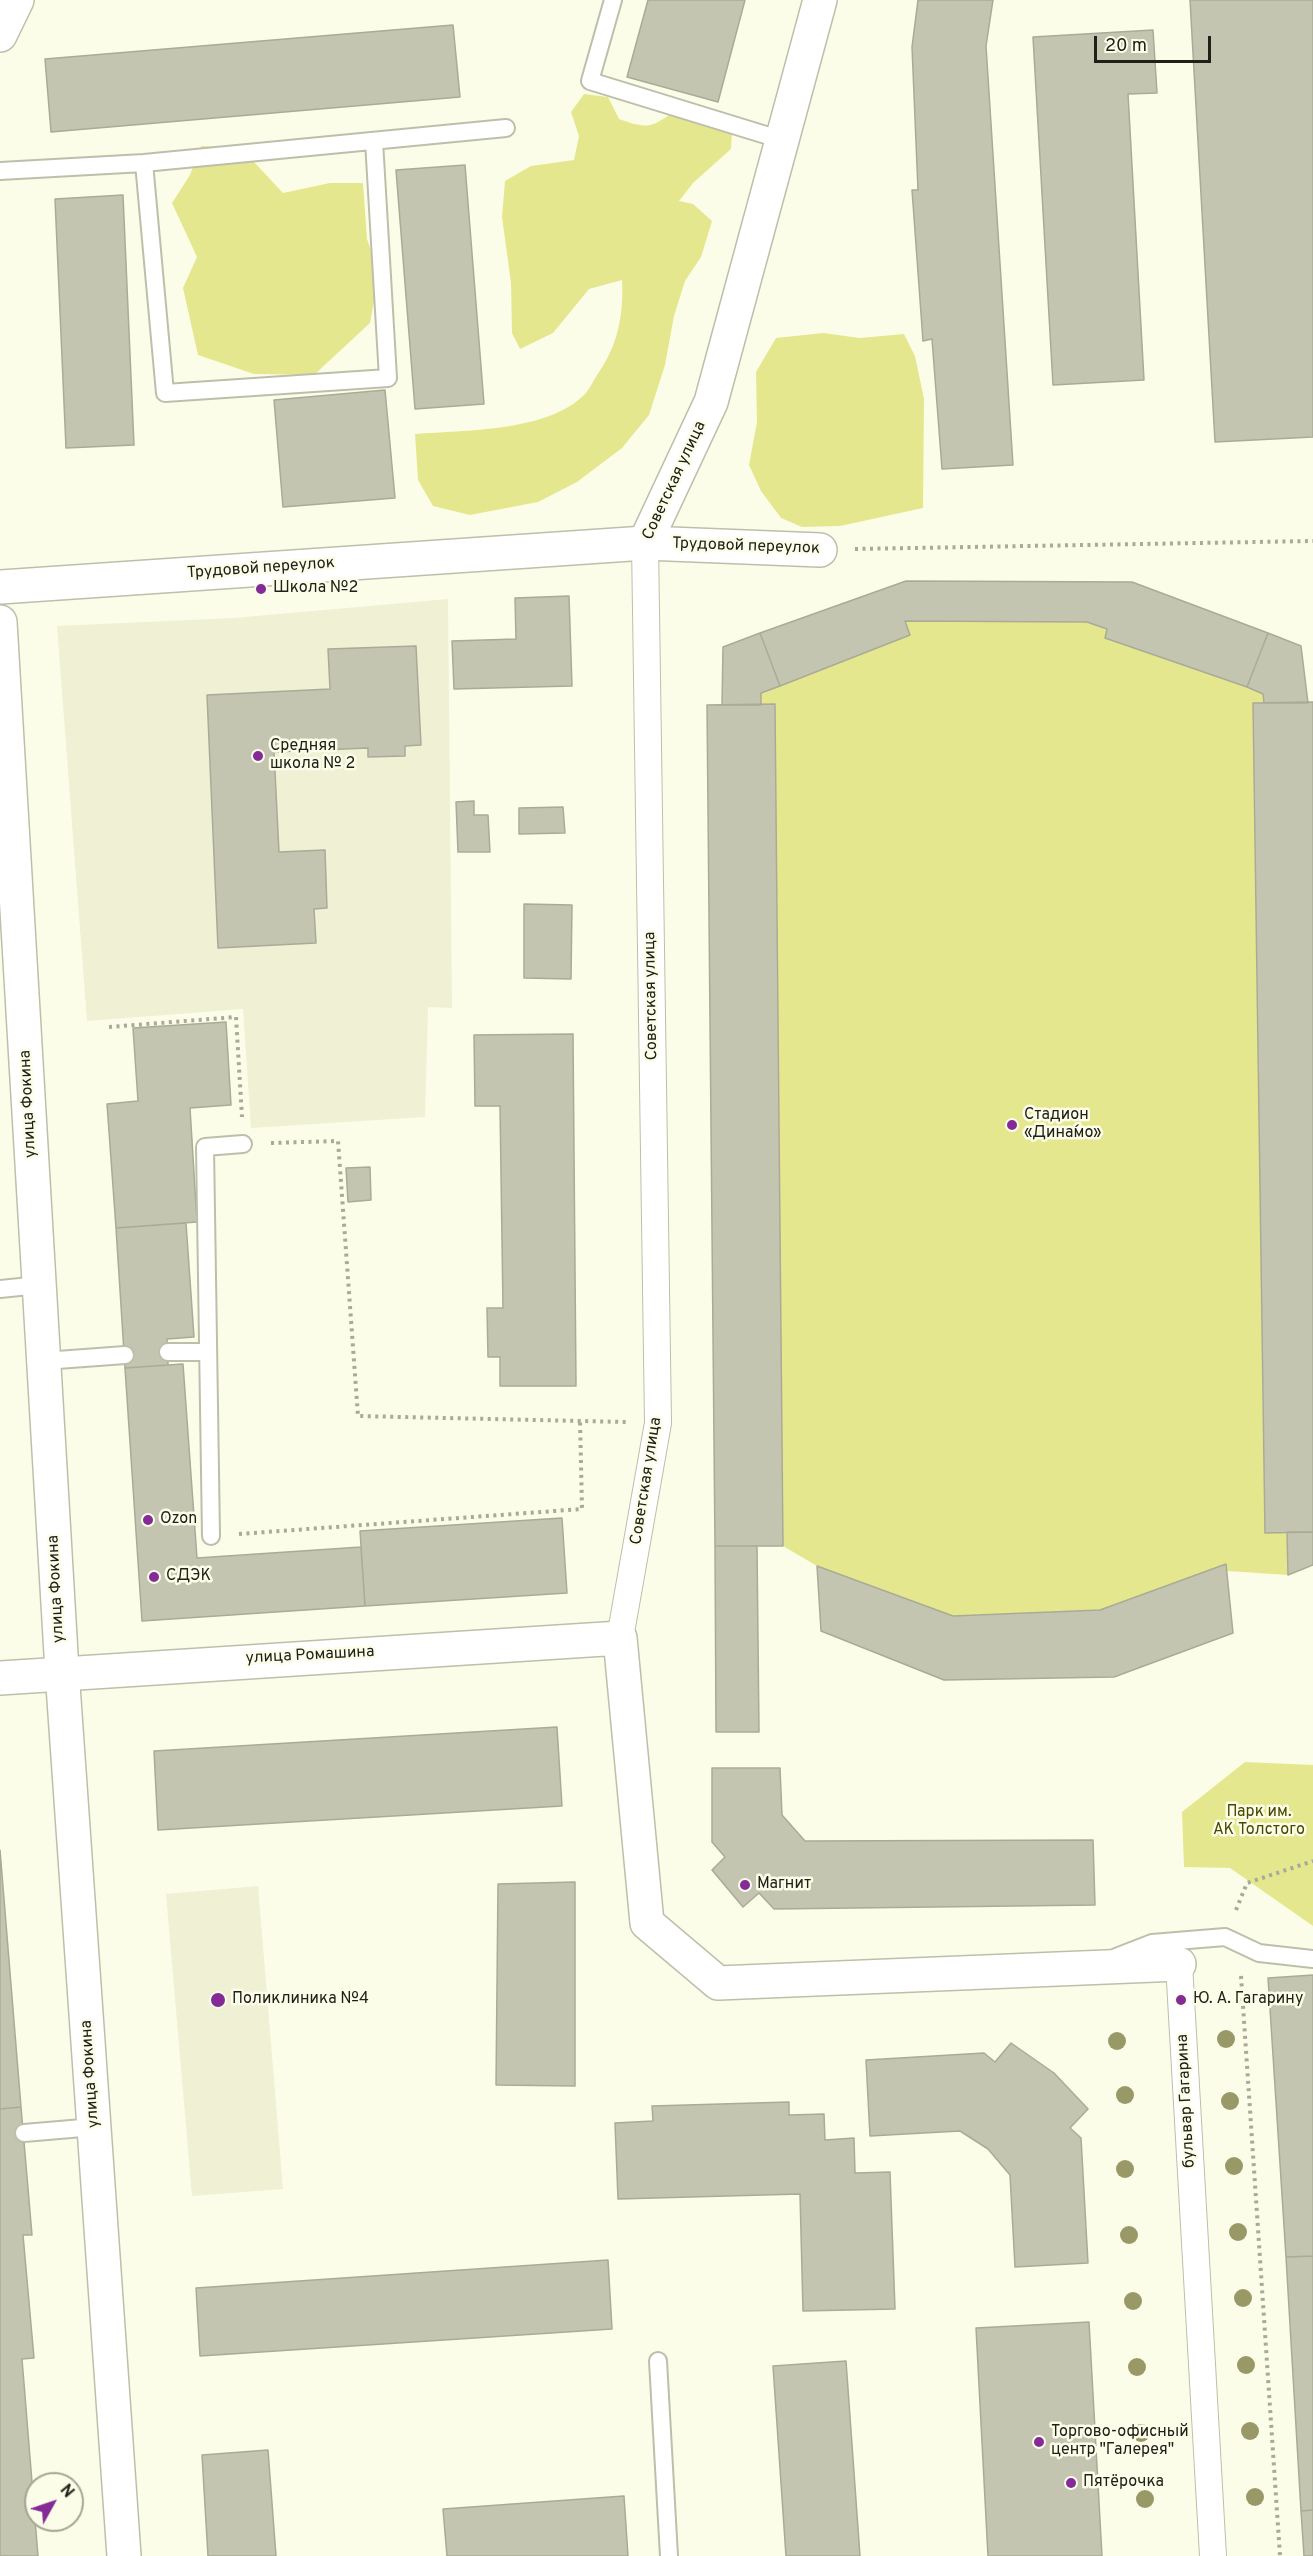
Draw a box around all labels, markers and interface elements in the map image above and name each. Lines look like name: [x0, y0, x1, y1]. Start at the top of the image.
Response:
scale bar: [1097, 24, 1214, 62]
text: 20 m: [1105, 35, 1147, 58]
street label: Советская улица: [639, 419, 711, 543]
street label: Трудовой переулок: [672, 535, 820, 559]
street label: Трудовой переулок: [186, 554, 336, 584]
place label: Школа №2: [273, 579, 358, 599]
marker: Школа №2: [254, 582, 268, 596]
place label: Средняя школа № 2: [270, 737, 355, 775]
marker: Средняя школа № 2: [251, 749, 265, 763]
street label: Советская улица: [641, 931, 663, 1061]
street label: улица Фокина: [17, 1049, 41, 1159]
place label: Стадион «Дина́мо»: [1024, 1106, 1101, 1144]
marker: Стадион «Дина́мо»: [1005, 1118, 1019, 1132]
street label: Советская улица: [627, 1416, 667, 1546]
place label: Ozon: [160, 1510, 197, 1530]
marker: Ozon: [141, 1513, 155, 1527]
street label: улица Фокина: [45, 1534, 69, 1644]
place label: СДЭК: [166, 1567, 211, 1587]
marker: СДЭК: [147, 1570, 161, 1584]
street label: улица Ромашина: [245, 1643, 375, 1669]
park label: Парк им. АК Толстого: [1213, 1803, 1305, 1841]
place label: Магнит: [757, 1875, 811, 1895]
marker: Магнит: [738, 1878, 752, 1892]
place label: Поликлиника №4: [232, 1990, 369, 2010]
place label: Ю. А. Гагарину: [1193, 1990, 1303, 2010]
marker: Поликлиника №4: [209, 1991, 227, 2009]
marker: Ю. А. Гагарину: [1174, 1993, 1188, 2007]
street label: улица Фокина: [78, 2019, 104, 2129]
street label: бульвар Гагарина: [1174, 2033, 1200, 2169]
place label: Торгово-офисный центр "Галерея": [1051, 2423, 1189, 2461]
marker: Торгово-офисный центр "Галерея": [1032, 2435, 1046, 2449]
north arrow: [24, 2472, 84, 2532]
place label: Пятёрочка: [1083, 2473, 1164, 2493]
marker: Пятёрочка: [1064, 2476, 1078, 2490]
text: N: [55, 2481, 78, 2503]

